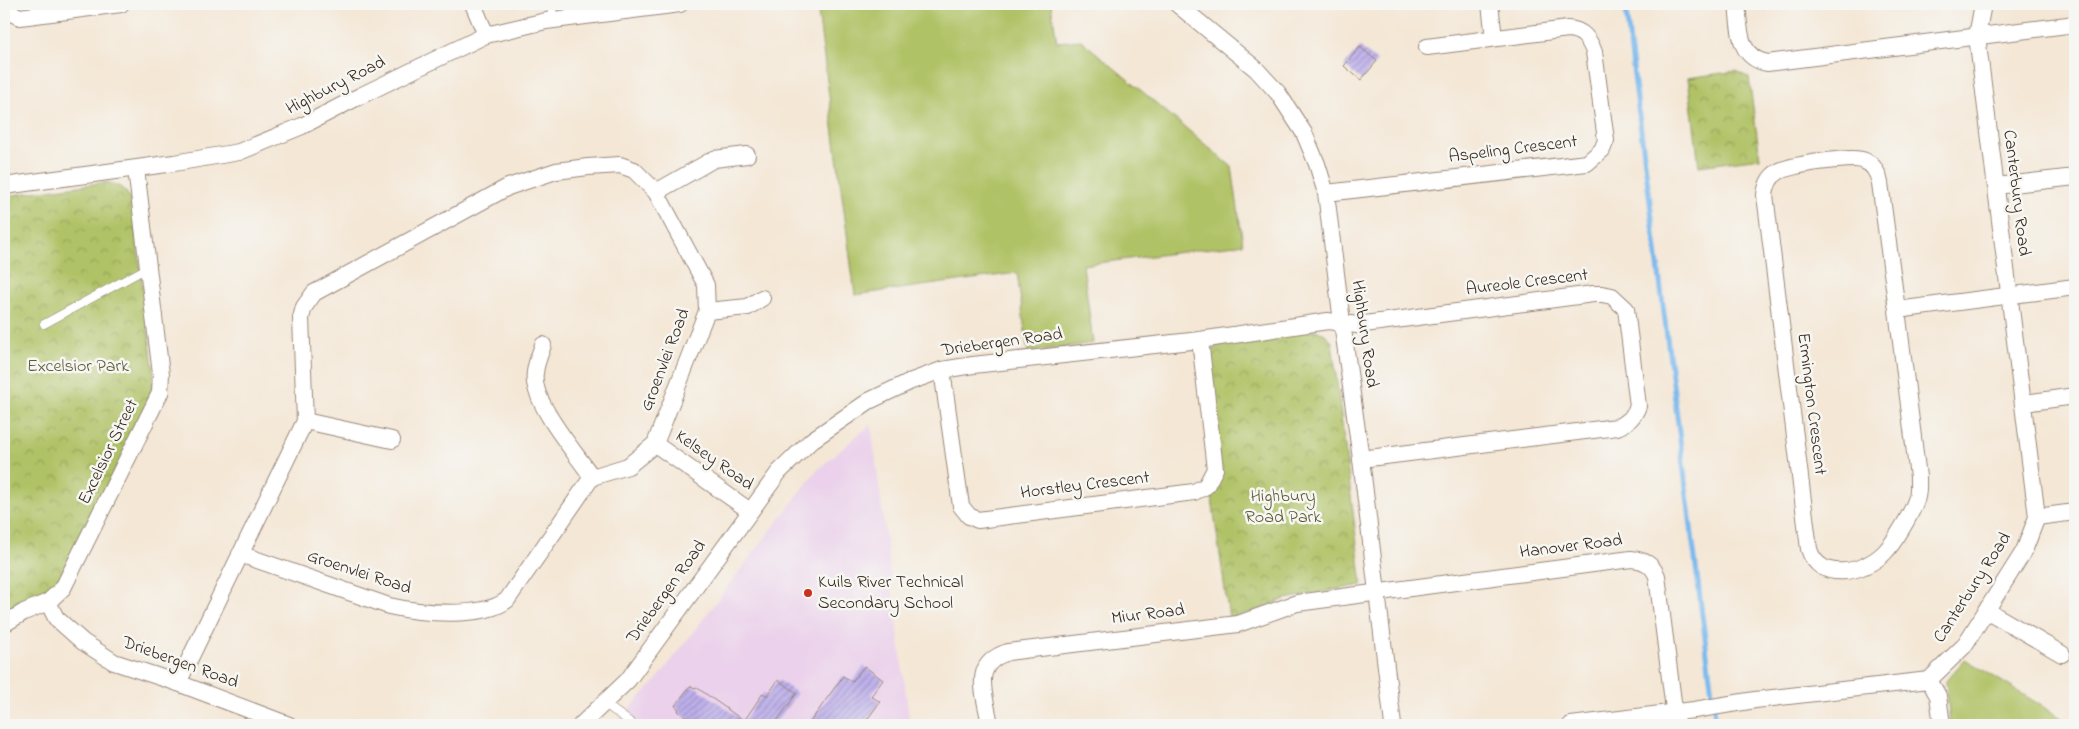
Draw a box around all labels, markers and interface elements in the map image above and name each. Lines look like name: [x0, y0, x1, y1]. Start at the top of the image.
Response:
street label: Highbury Road: [282, 50, 391, 123]
street label: Canterbury Road: [1995, 128, 2037, 258]
street label: Aspeling Crescent: [1447, 129, 1579, 172]
street label: Aureole Crescent: [1464, 263, 1590, 303]
street label: Highbury Road: [1343, 278, 1384, 390]
street label: Groenvlei Road: [634, 305, 698, 415]
street label: Driebergen Road: [939, 322, 1064, 365]
street label: Ermington Crescent: [1788, 331, 1833, 477]
park label: Excelsior Park: [27, 354, 129, 380]
street label: Excelsior Street: [72, 395, 146, 509]
street label: Kelsey Road: [669, 424, 759, 498]
street label: Horstley Crescent: [1019, 465, 1151, 507]
park label: Highbury Road Park: [1245, 484, 1321, 531]
street label: Hanover Road: [1518, 528, 1624, 566]
street label: Canterbury Road: [1927, 528, 2019, 648]
street label: Driebergen Road: [620, 535, 714, 650]
street label: Groenvlei Road: [304, 544, 414, 602]
place label: Kuils River Technical Secondary School: [818, 570, 964, 617]
marker: Kuils River Technical Secondary School: [802, 587, 814, 599]
street label: Miur Road: [1110, 598, 1186, 632]
street label: Driebergen Road: [117, 630, 242, 697]

